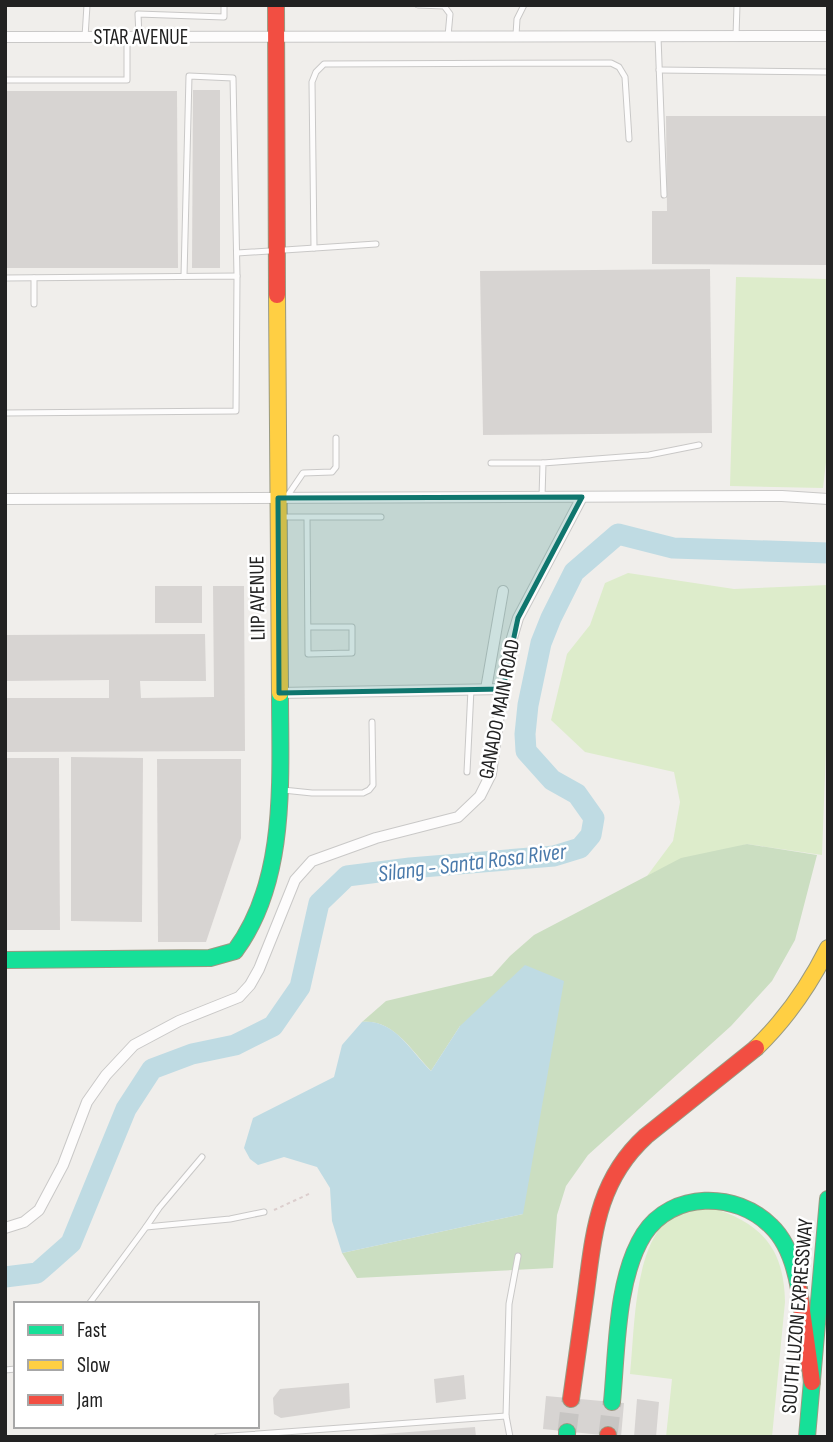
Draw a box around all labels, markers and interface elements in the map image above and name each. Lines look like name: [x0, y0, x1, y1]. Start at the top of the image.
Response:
street label: STAR AVENUE: [94, 25, 188, 50]
street label: LIIP AVENUE: [244, 555, 271, 641]
street label: GANADO MAIN ROAD: [474, 637, 525, 781]
water label: Silang - Santa Rosa River: [377, 837, 569, 888]
street label: SOUTH LUZON EXPRESSWAY: [777, 1217, 818, 1414]
legend: [14, 1302, 259, 1428]
text: Fast: [77, 1318, 107, 1343]
text: Slow: [77, 1353, 111, 1378]
text: Jam: [76, 1388, 103, 1413]

